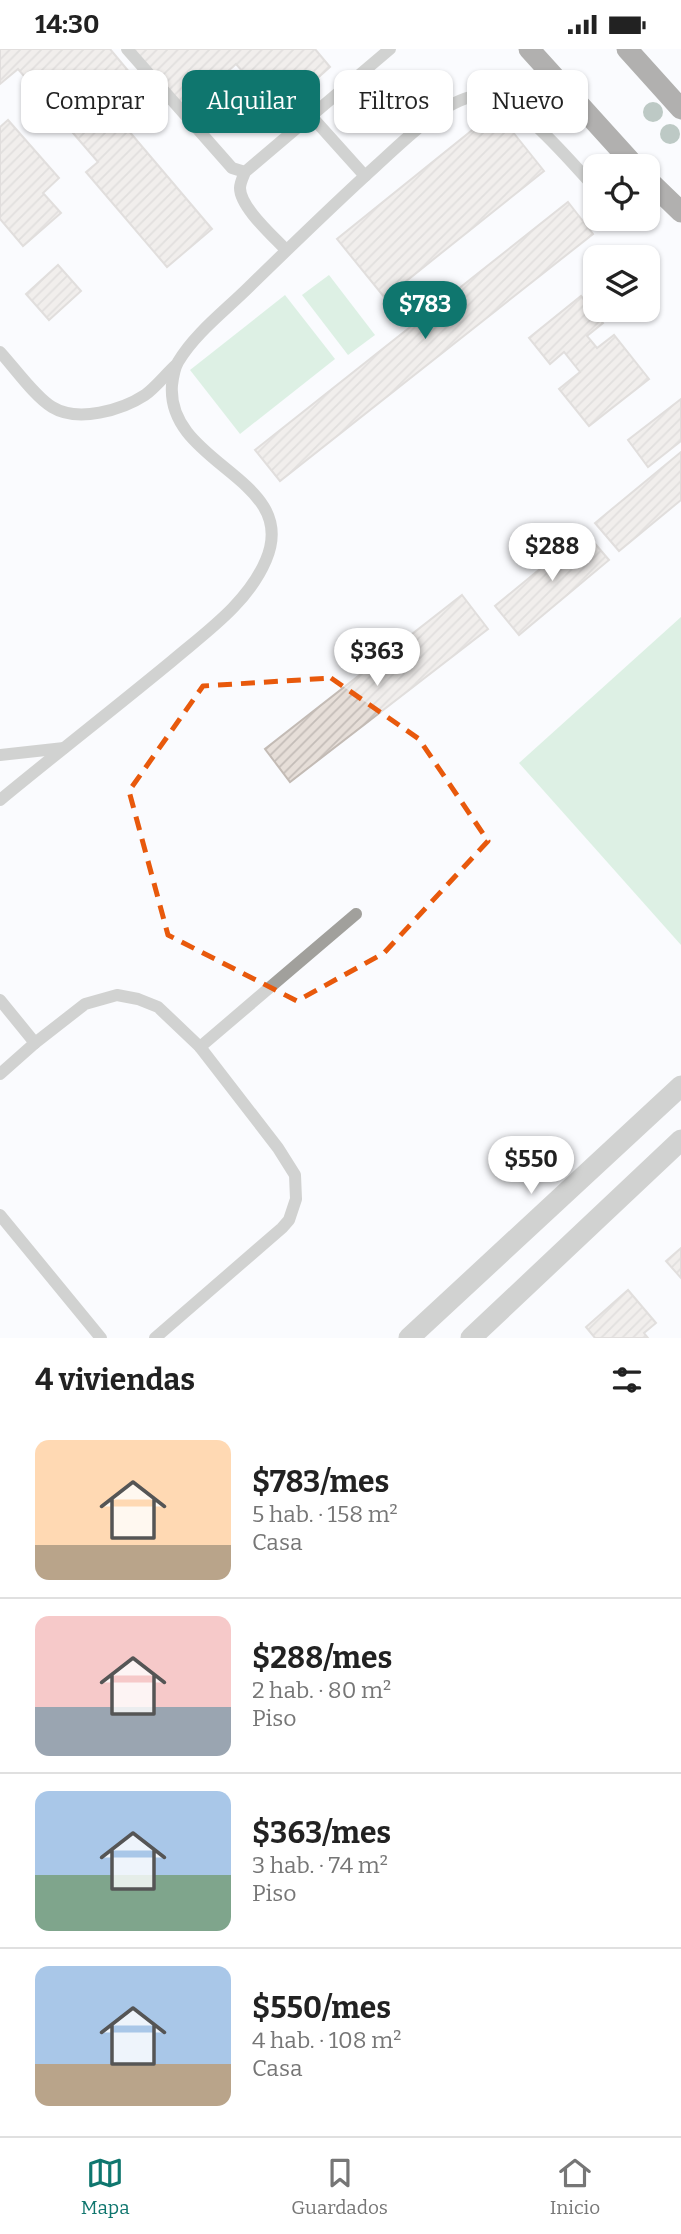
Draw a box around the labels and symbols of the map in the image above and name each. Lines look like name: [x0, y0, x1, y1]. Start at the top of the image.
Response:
pin: $783: [384, 281, 466, 341]
pin: $288: [511, 524, 593, 583]
pin: $363: [336, 629, 418, 688]
pin: $550: [490, 1137, 572, 1196]

